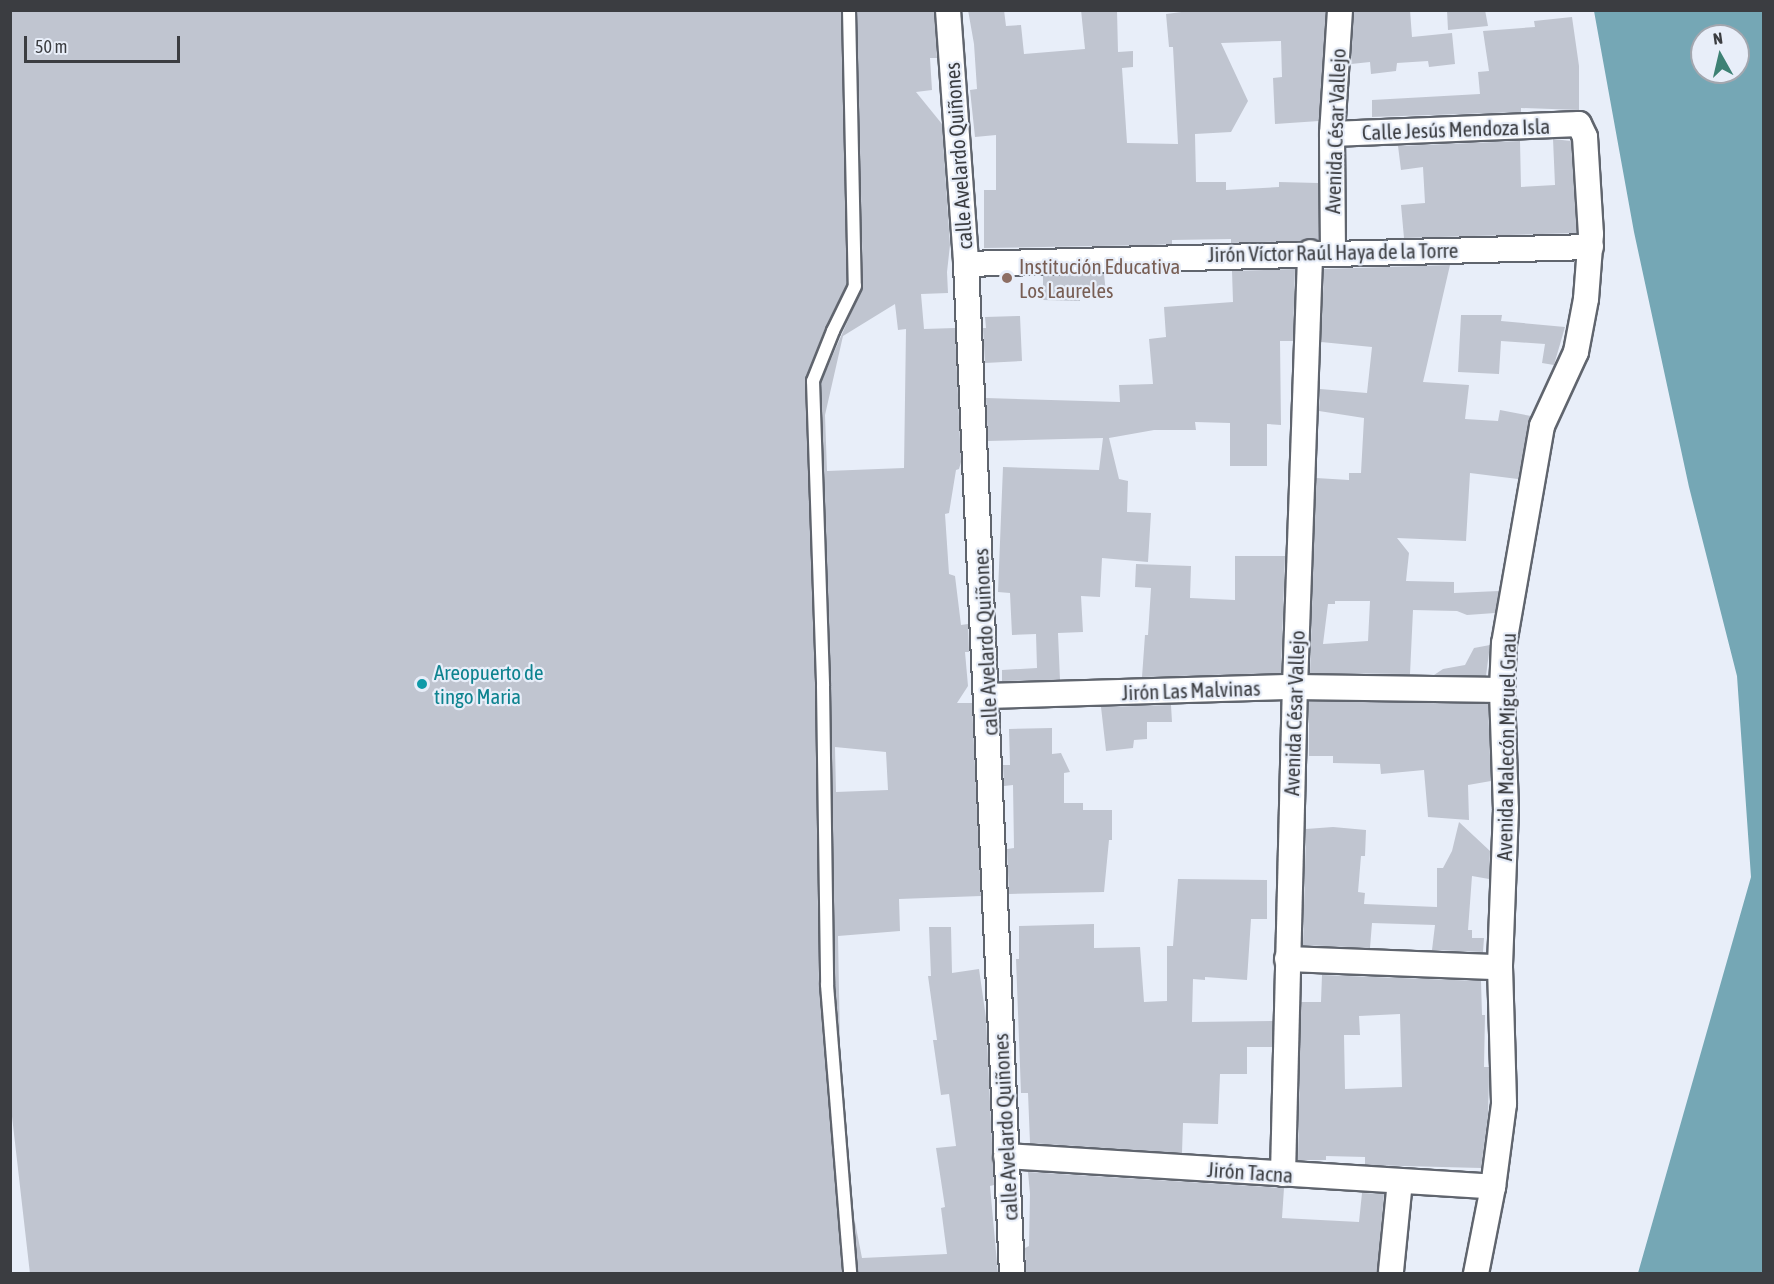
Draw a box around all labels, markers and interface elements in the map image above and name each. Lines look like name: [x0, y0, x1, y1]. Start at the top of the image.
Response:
scale bar: [27, 24, 183, 62]
north arrow: [1690, 24, 1750, 84]
text: N: [1712, 29, 1724, 48]
text: 50 m: [35, 36, 67, 57]
street label: Avenida César Vallejo: [1320, 48, 1350, 214]
street label: calle Avelardo Quiñones: [939, 61, 977, 251]
street label: Calle Jesús Mendoza Isla: [1361, 113, 1551, 145]
street label: Jirón Víctor Raúl Haya de la Torre: [1208, 237, 1458, 267]
place label: Institución Educativa Los Laureles: [1019, 253, 1180, 303]
marker: Institución Educativa Los Laureles: [1000, 271, 1014, 285]
street label: calle Avelardo Quiñones: [968, 548, 1002, 736]
street label: Avenida César Vallejo: [1279, 630, 1309, 796]
street label: Avenida Malecón Miguel Grau: [1491, 633, 1521, 861]
place label: Areopuerto de tingo Maria: [434, 659, 543, 709]
street label: Jirón Las Malvinas: [1121, 675, 1261, 705]
marker: Areopuerto de tingo Maria: [415, 677, 429, 691]
street label: calle Avelardo Quiñones: [988, 1033, 1022, 1221]
street label: Jirón Tacna: [1206, 1156, 1294, 1188]

